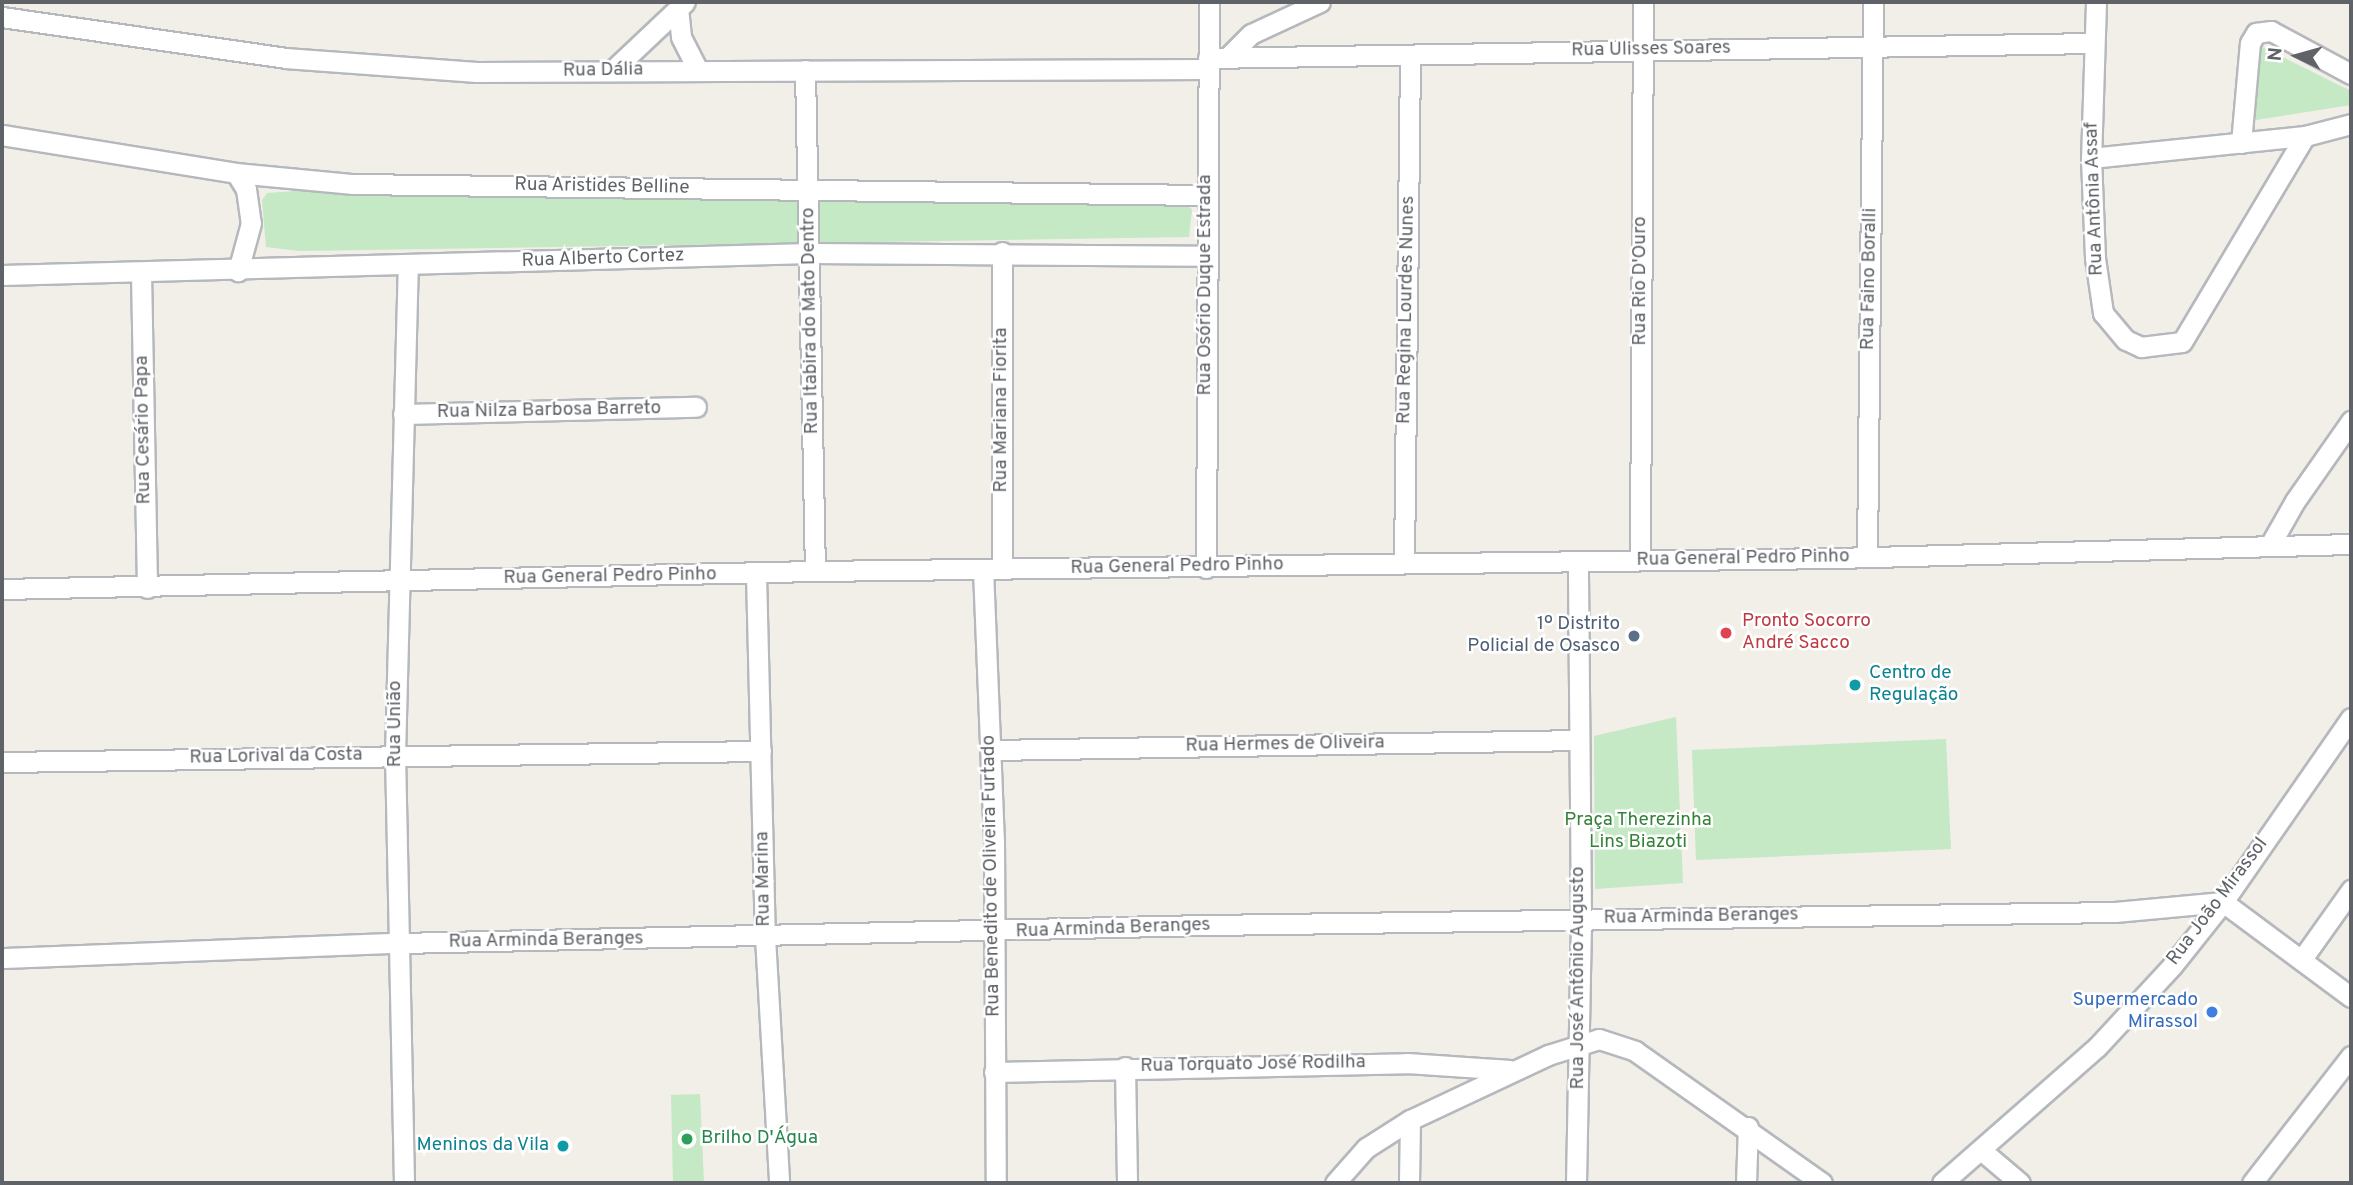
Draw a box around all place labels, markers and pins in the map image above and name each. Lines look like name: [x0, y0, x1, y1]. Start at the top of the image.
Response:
place label: Pronto Socorro André Sacco: [1742, 611, 1871, 655]
place label: 1º Distrito Policial de Osasco: [1467, 614, 1620, 658]
marker: Pronto Socorro André Sacco: [1716, 623, 1736, 643]
marker: 1º Distrito Policial de Osasco: [1626, 628, 1642, 644]
place label: Centro de Regulação: [1869, 663, 1958, 707]
marker: Centro de Regulação: [1847, 677, 1863, 693]
place label: Supermercado Mirassol: [2072, 990, 2198, 1034]
marker: Supermercado Mirassol: [2204, 1004, 2220, 1020]
place label: Brilho D'Água: [701, 1128, 818, 1150]
marker: Brilho D'Água: [679, 1131, 695, 1147]
place label: Meninos da Vila: [416, 1135, 549, 1157]
marker: Meninos da Vila: [555, 1138, 571, 1154]

